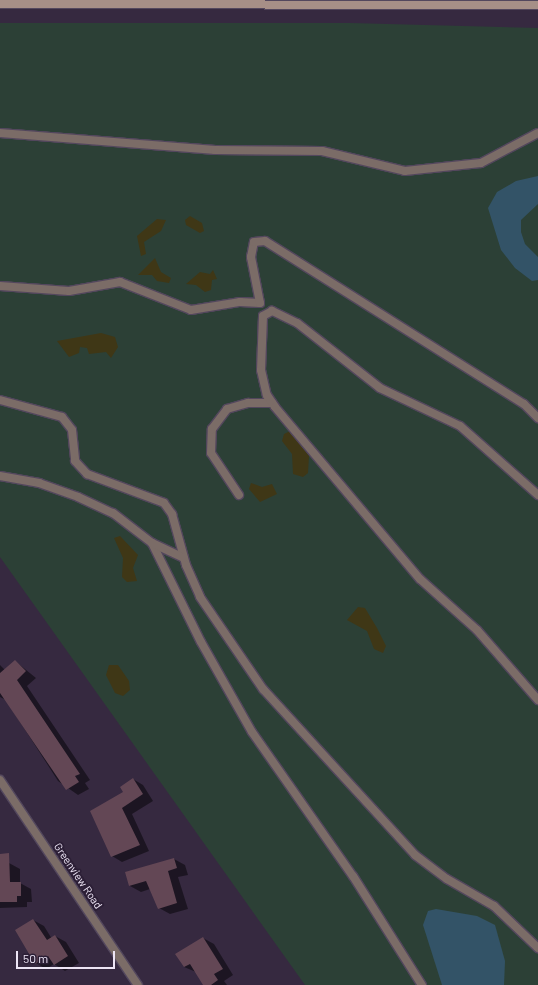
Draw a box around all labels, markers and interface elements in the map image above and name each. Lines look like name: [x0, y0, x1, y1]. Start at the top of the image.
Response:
street label: Greenview Road: [51, 841, 105, 911]
scale bar: [18, 943, 117, 969]
text: 50 m: [23, 951, 48, 965]

